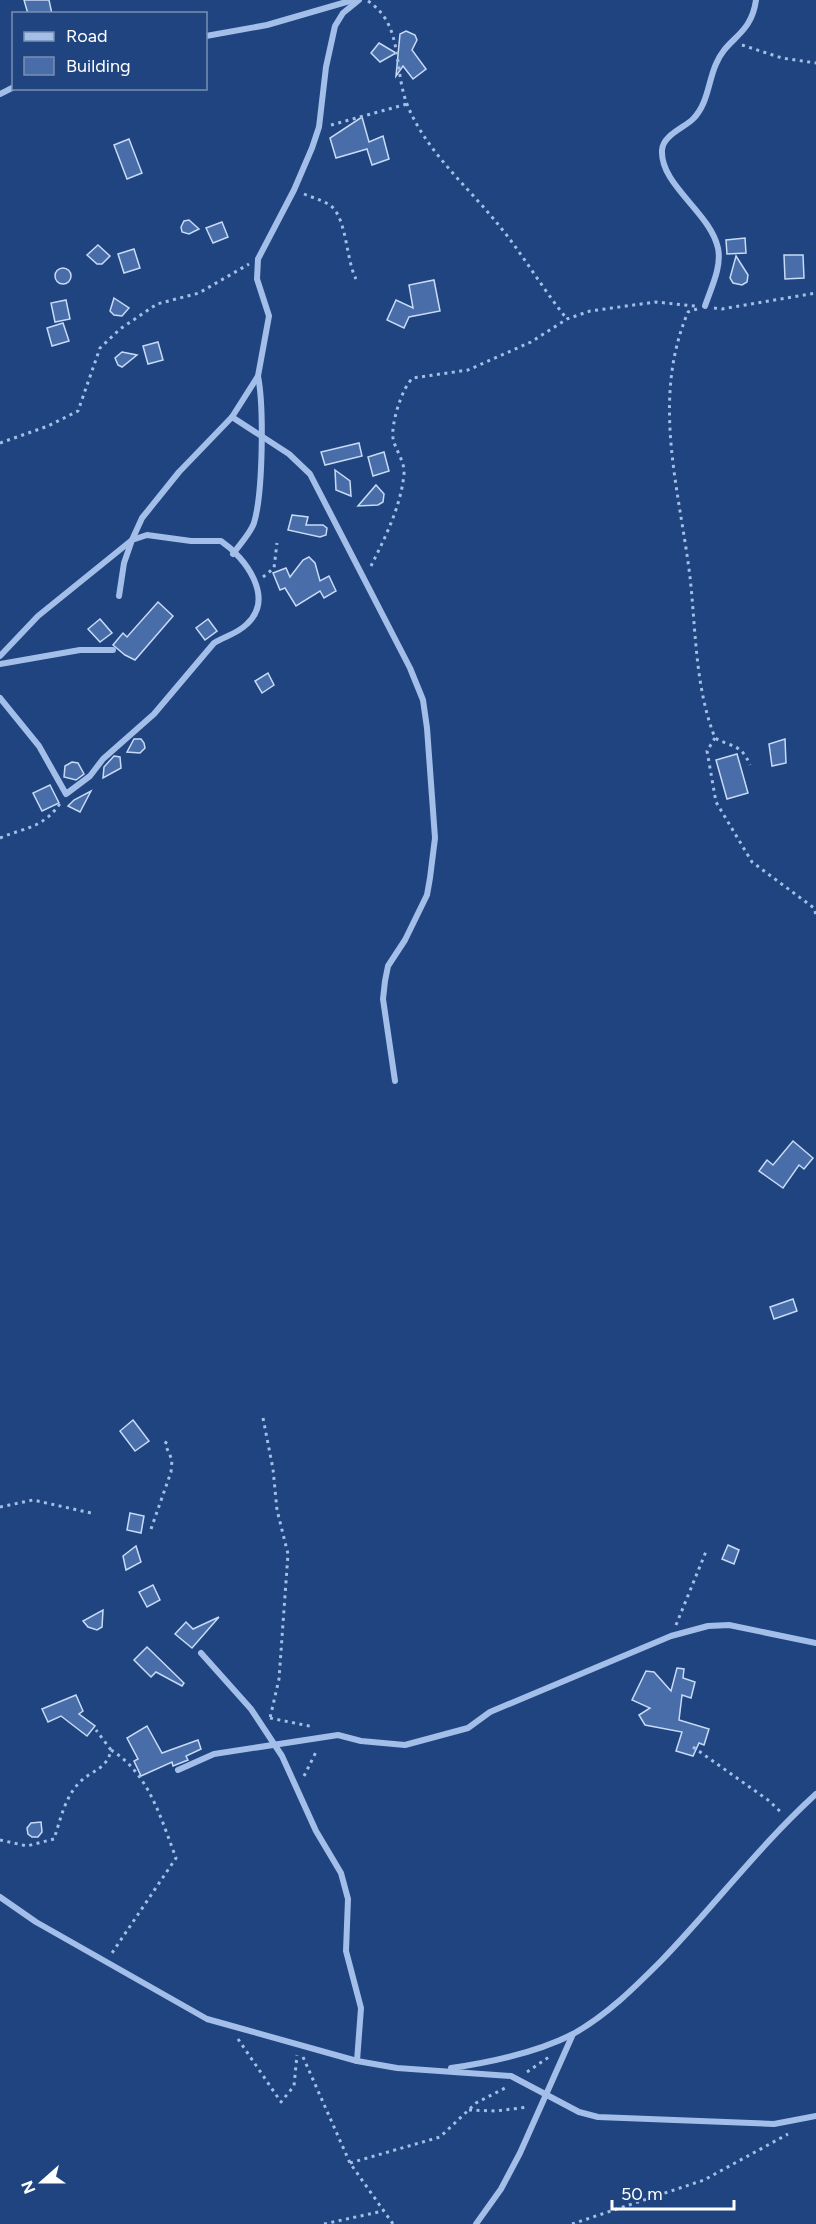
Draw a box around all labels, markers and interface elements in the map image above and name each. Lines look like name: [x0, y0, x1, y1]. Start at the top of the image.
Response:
legend: [12, 12, 207, 90]
text: Road: [66, 25, 107, 47]
text: Building: [66, 55, 131, 77]
north arrow: [12, 2152, 72, 2212]
scale bar: [612, 2173, 734, 2211]
text: N: [17, 2178, 40, 2196]
text: 50 m: [621, 2183, 663, 2205]

